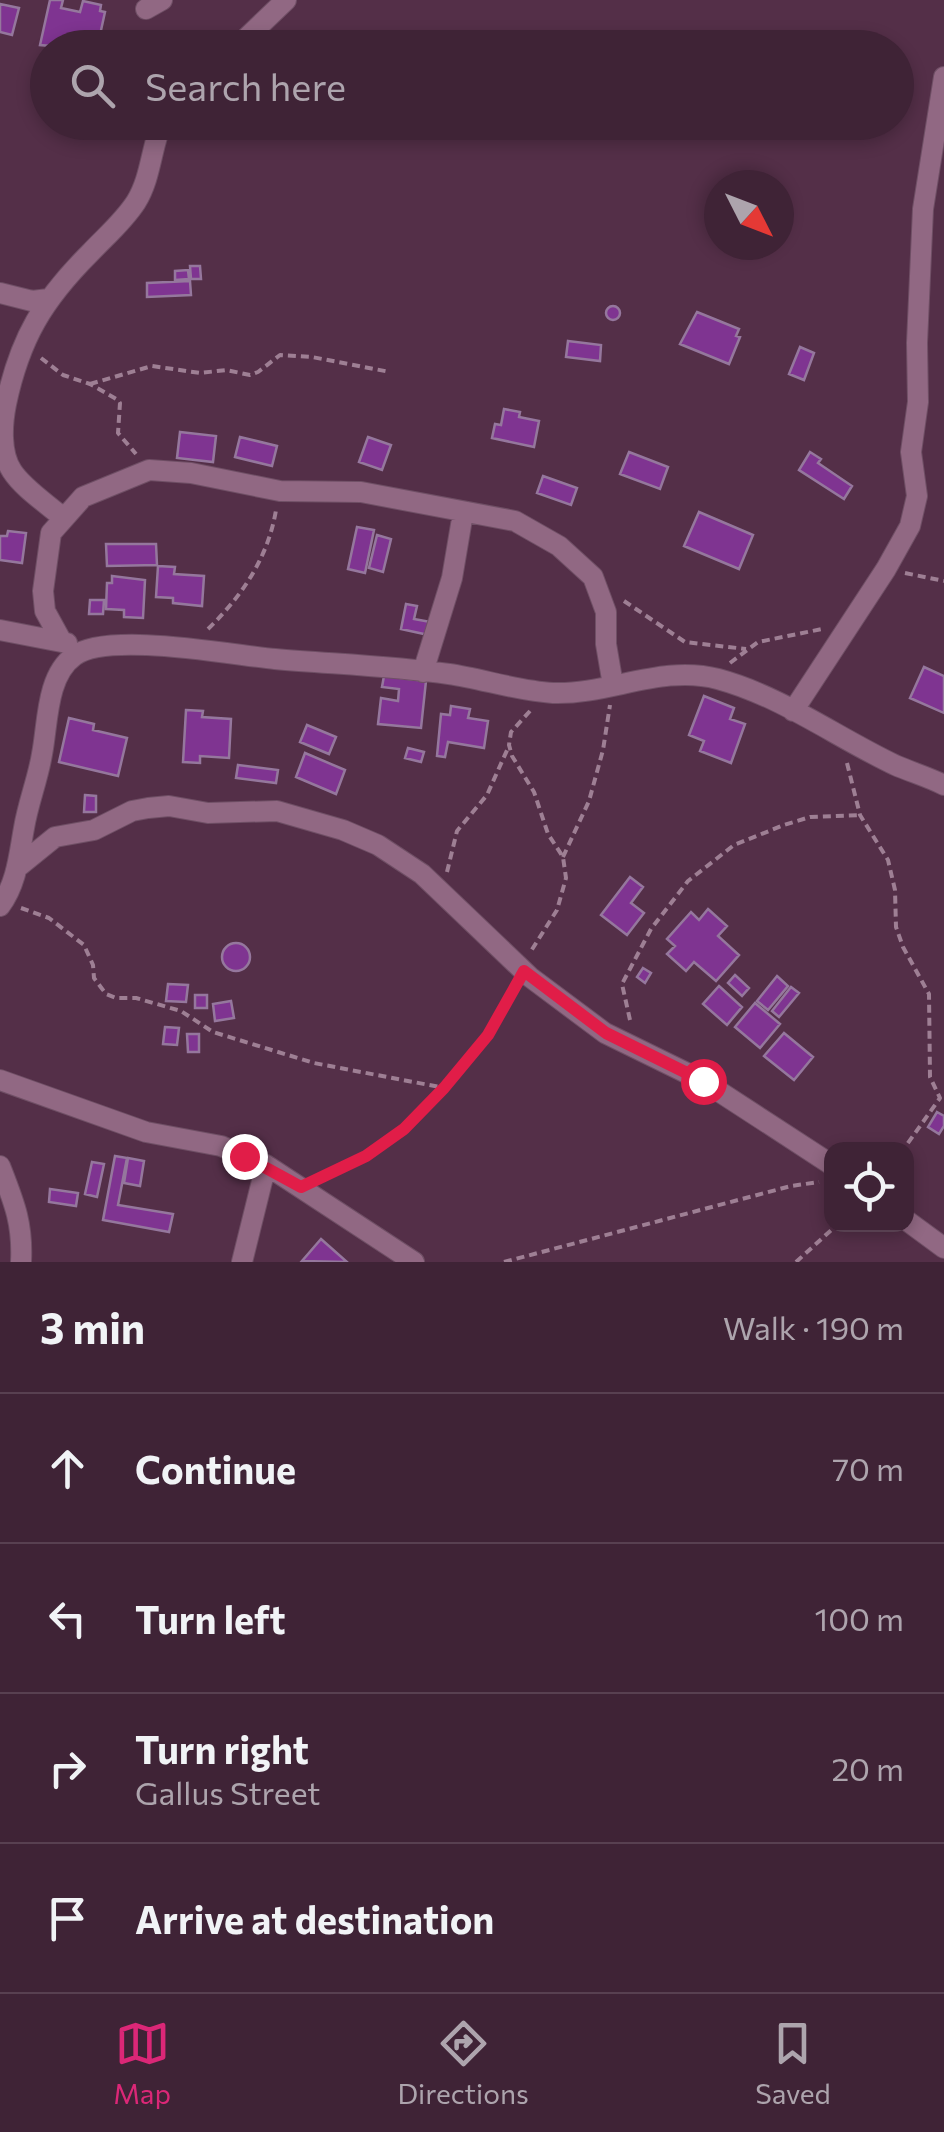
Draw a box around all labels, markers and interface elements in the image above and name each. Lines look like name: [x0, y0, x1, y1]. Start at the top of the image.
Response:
search box: [30, 30, 914, 140]
icon: search: [65, 58, 120, 113]
text: Search here: [145, 62, 346, 109]
north arrow: [704, 170, 794, 260]
route start: [681, 1059, 727, 1105]
route end: [222, 1134, 268, 1180]
map controls: [824, 1142, 914, 1232]
button: locate: [824, 1142, 914, 1232]
text: 3 min: [40, 1301, 145, 1353]
text: Walk · 190 m: [723, 1307, 904, 1347]
icon: ahead: [40, 1441, 95, 1496]
text: Continue: [135, 1445, 296, 1492]
text: 70 m: [832, 1448, 904, 1488]
icon: left: [40, 1591, 95, 1646]
text: Turn left: [135, 1595, 286, 1642]
text: 100 m: [815, 1598, 904, 1638]
text: Turn right: [135, 1725, 309, 1772]
icon: right: [40, 1741, 95, 1796]
text: 20 m: [831, 1748, 904, 1788]
text: Gallus Street: [135, 1772, 320, 1812]
icon: arrive: [40, 1891, 95, 1946]
text: Arrive at destination: [135, 1895, 494, 1942]
tab: Map: [113, 2016, 171, 2110]
tab: Directions: [397, 2016, 529, 2110]
tab: Saved: [755, 2016, 831, 2110]

